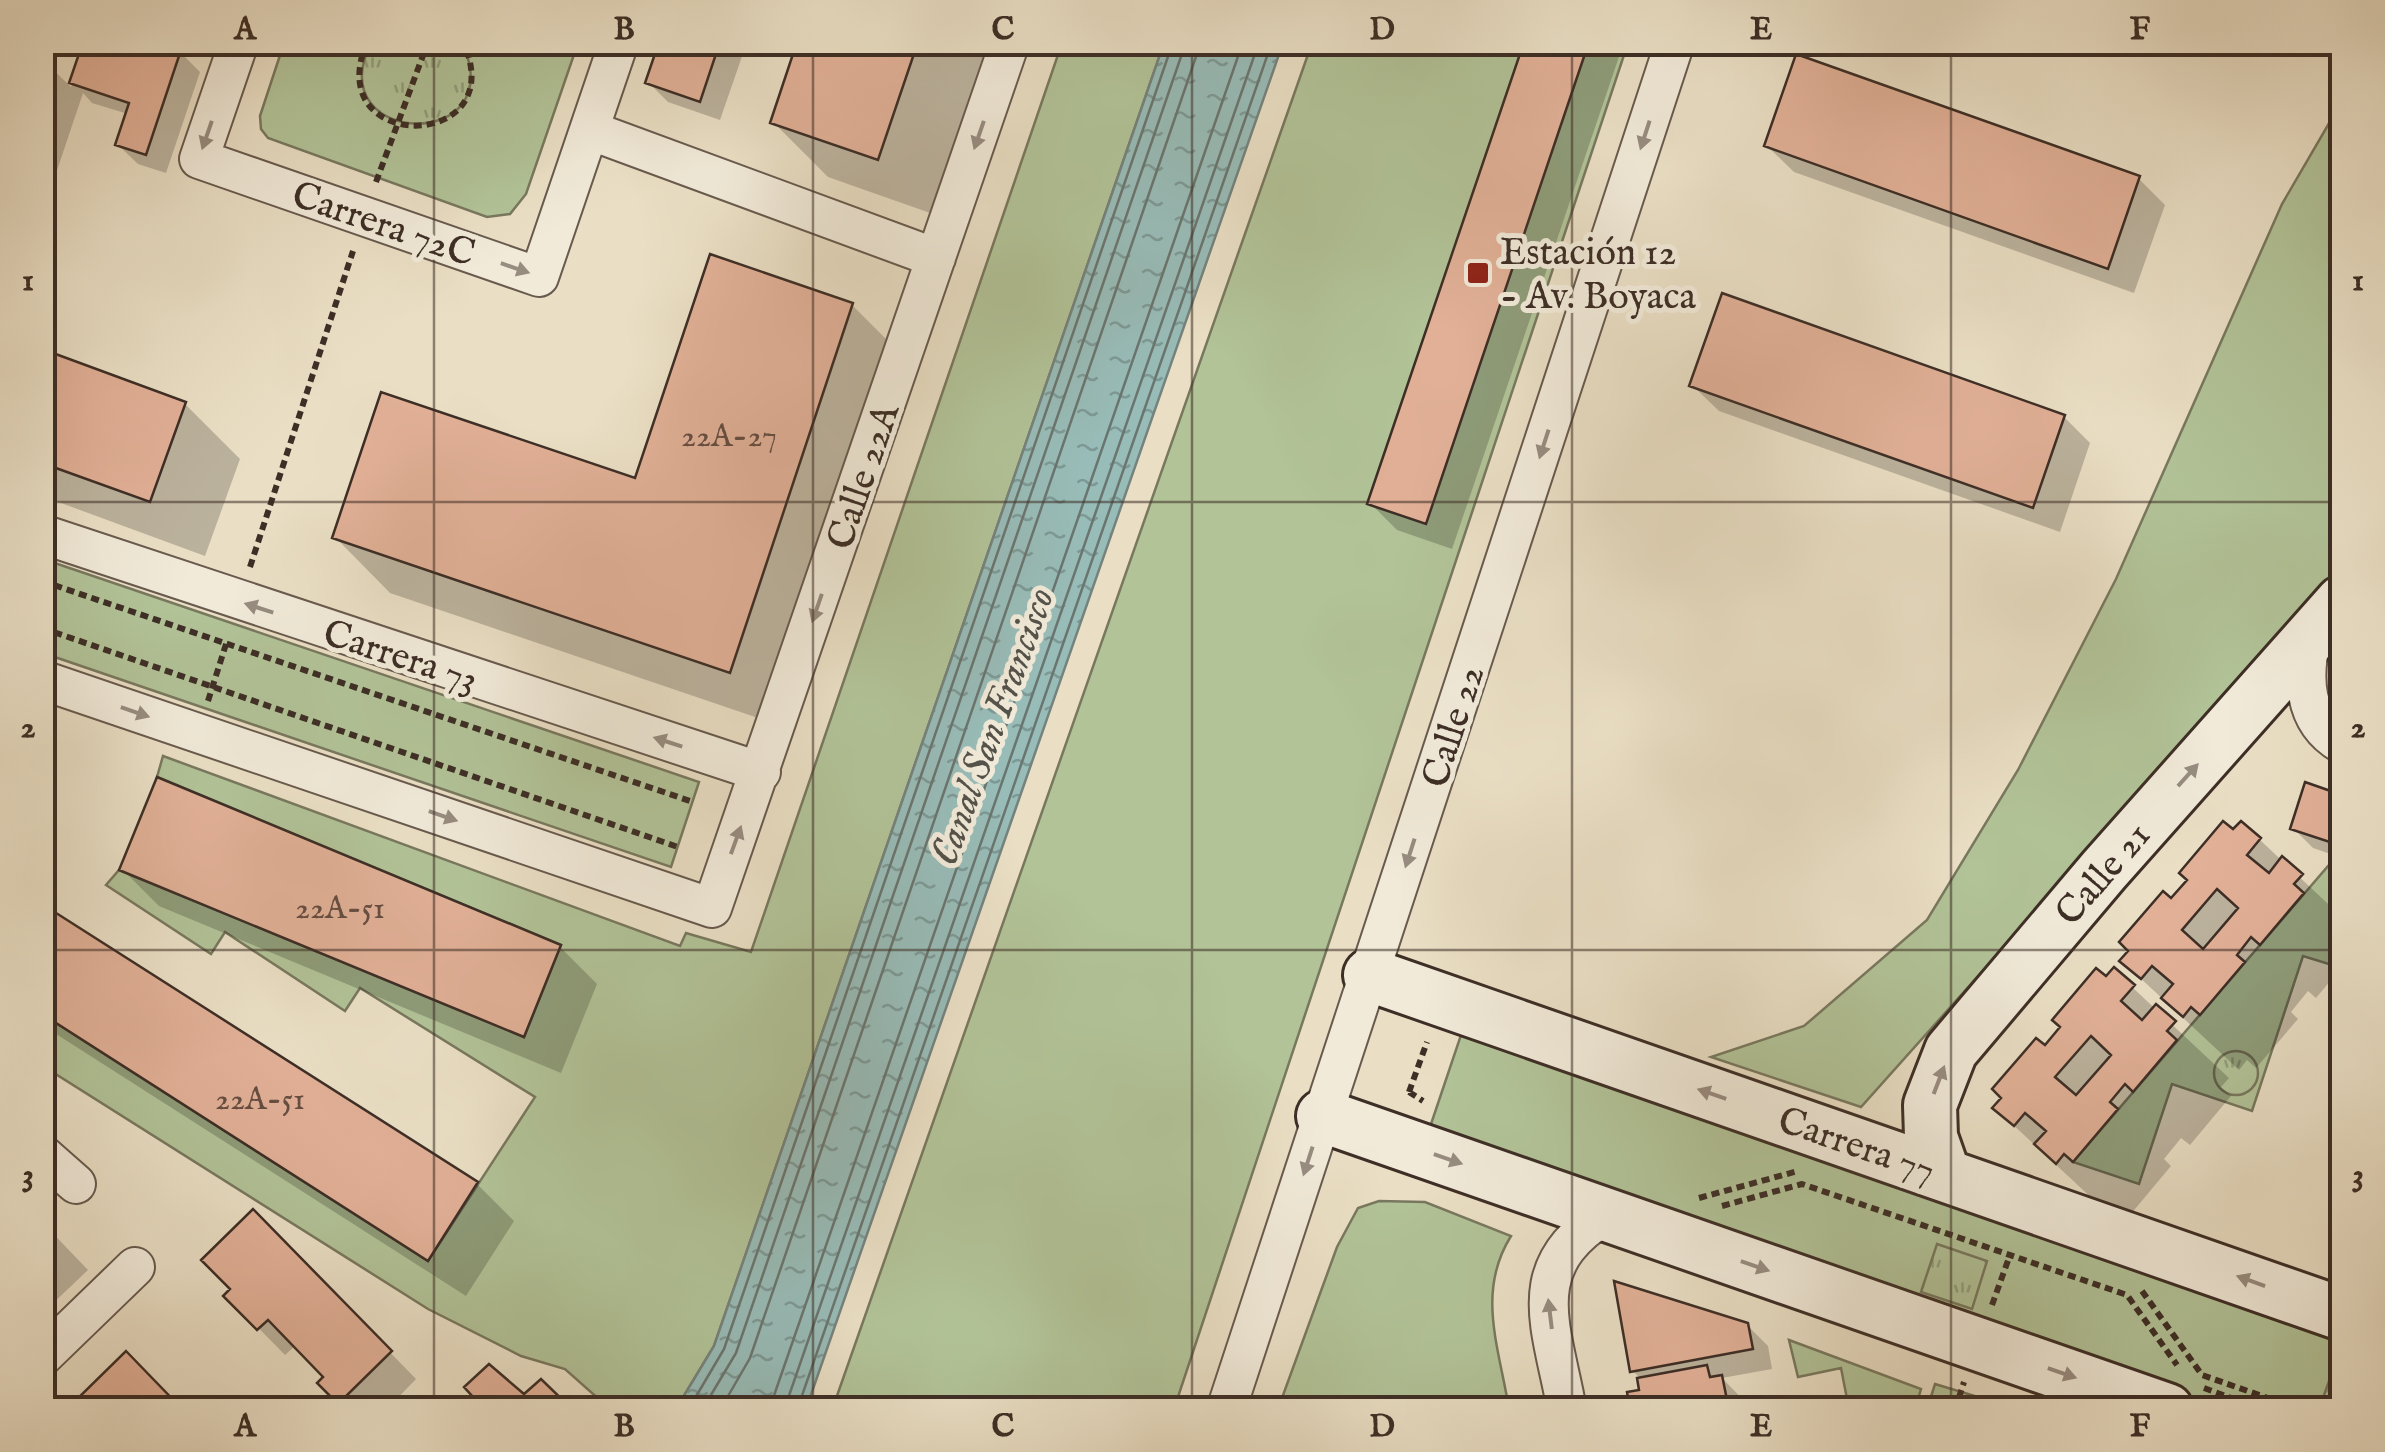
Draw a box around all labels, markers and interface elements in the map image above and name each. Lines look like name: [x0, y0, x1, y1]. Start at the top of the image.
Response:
text: A: [232, 10, 257, 51]
text: B: [613, 10, 635, 51]
text: C: [992, 10, 1015, 51]
text: D: [1369, 10, 1395, 51]
text: E: [1750, 10, 1772, 51]
text: F: [2130, 10, 2151, 51]
one-way arrow: [199, 120, 214, 150]
one-way arrow: [970, 120, 985, 150]
one-way arrow: [1637, 121, 1652, 151]
street label: Carrera 72C: [285, 172, 481, 280]
place label: Estación 12 - Av. Boyaca: [1500, 230, 1696, 322]
marker: Estación 12 - Av. Boyaca: [1465, 260, 1491, 286]
text: 1: [22, 261, 34, 302]
text: 1: [2352, 261, 2364, 302]
one-way arrow: [500, 262, 530, 277]
street label: Calle 22A: [818, 396, 913, 556]
house number: 22A-27: [681, 417, 777, 458]
one-way arrow: [1536, 429, 1551, 459]
water label: Canal San Francisco: [920, 582, 1068, 873]
one-way arrow: [809, 593, 824, 623]
one-way arrow: [244, 600, 274, 615]
street label: Carrera 73: [317, 610, 483, 705]
street label: Calle 22: [1413, 660, 1497, 794]
one-way arrow: [120, 705, 150, 720]
text: 2: [20, 708, 36, 749]
text: 2: [2350, 708, 2366, 749]
one-way arrow: [652, 734, 683, 749]
one-way arrow: [2176, 763, 2198, 788]
one-way arrow: [428, 810, 458, 825]
street label: Calle 21: [2046, 813, 2162, 937]
one-way arrow: [730, 825, 745, 855]
one-way arrow: [1402, 838, 1417, 868]
house number: 22A-51: [295, 889, 385, 930]
one-way arrow: [1932, 1065, 1947, 1095]
house number: 22A-51: [215, 1080, 305, 1121]
one-way arrow: [1697, 1086, 1727, 1101]
street label: Carrera 77: [1771, 1098, 1941, 1196]
one-way arrow: [1300, 1147, 1315, 1177]
one-way arrow: [1434, 1153, 1464, 1168]
text: 3: [22, 1156, 34, 1197]
text: 3: [2352, 1156, 2364, 1197]
one-way arrow: [1741, 1259, 1771, 1274]
one-way arrow: [2235, 1273, 2265, 1288]
one-way arrow: [1542, 1297, 1558, 1329]
one-way arrow: [2048, 1366, 2078, 1381]
text: A: [232, 1407, 257, 1448]
text: B: [613, 1407, 635, 1448]
text: C: [992, 1407, 1015, 1448]
text: D: [1369, 1407, 1395, 1448]
text: E: [1750, 1407, 1772, 1448]
text: F: [2130, 1407, 2151, 1448]

